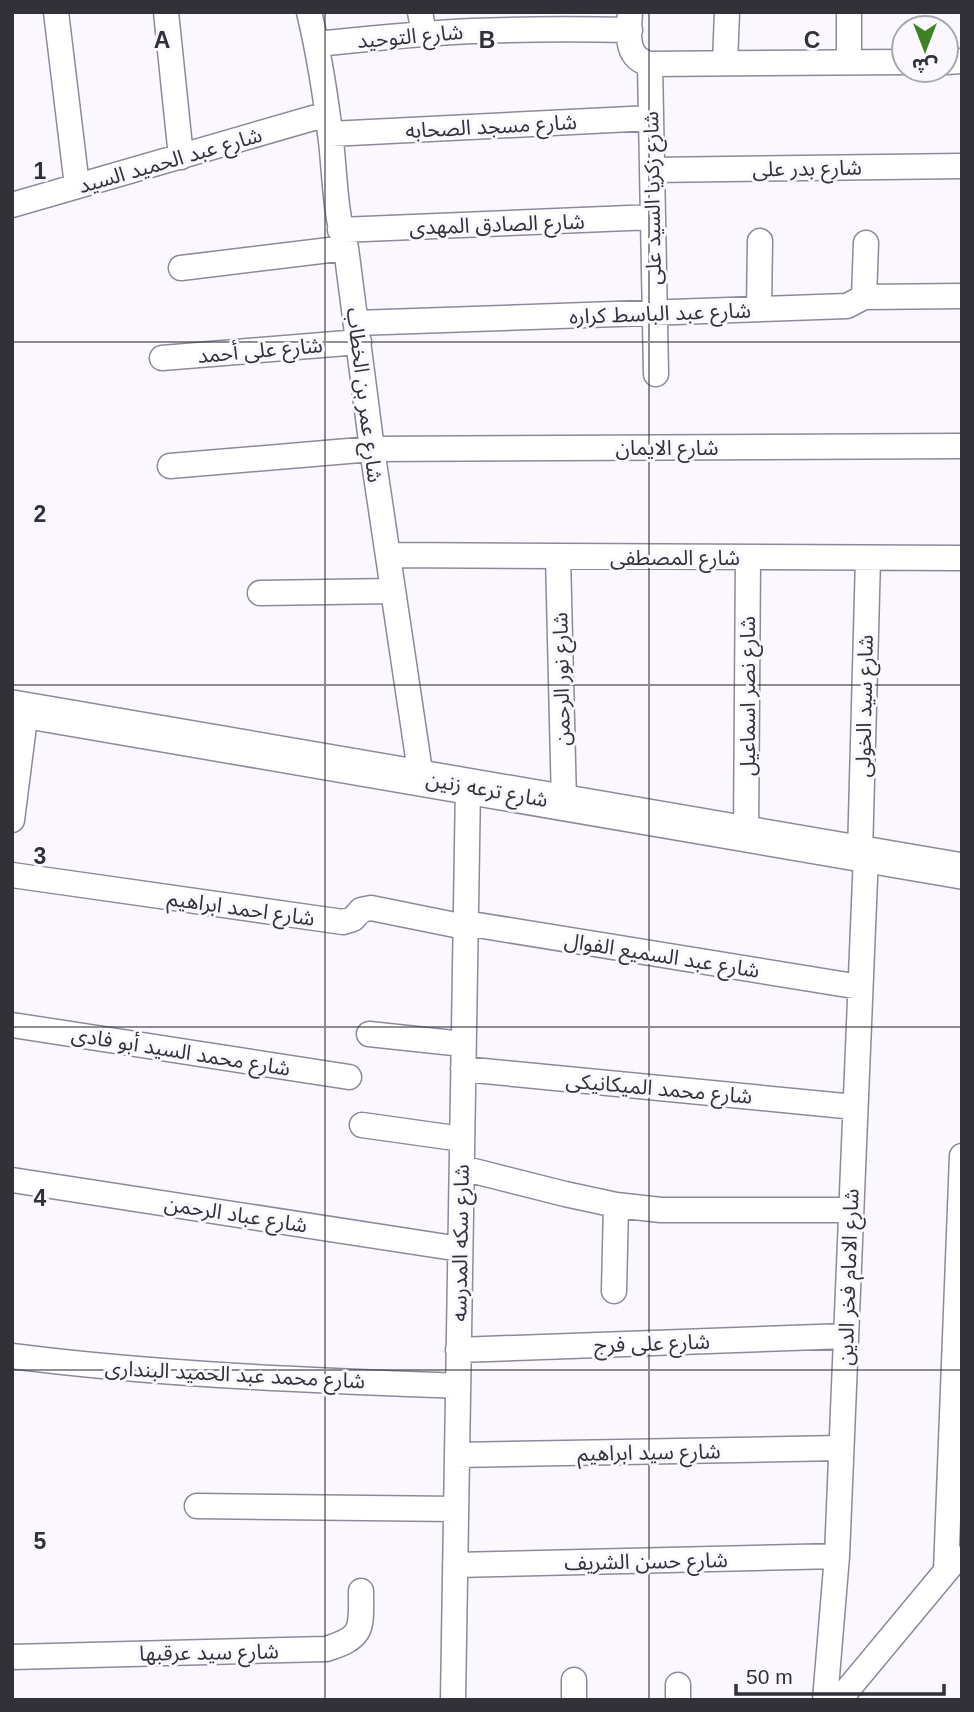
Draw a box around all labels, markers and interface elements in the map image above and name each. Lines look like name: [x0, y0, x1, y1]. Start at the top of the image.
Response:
north arrow: [890, 14, 960, 84]
street label: شارع التوحيد: [356, 20, 464, 56]
text: A: [154, 27, 170, 53]
text: B: [479, 27, 495, 53]
text: C: [804, 27, 820, 53]
text: ش: [912, 55, 938, 76]
street label: شارع مسجد الصحابه: [405, 110, 578, 146]
street label: شارع زكريا السيد على: [639, 111, 669, 285]
street label: شارع عبد الحميد السيد: [76, 123, 265, 201]
street label: شارع بدر على: [752, 156, 862, 184]
text: 1: [34, 158, 47, 184]
street label: شارع الصادق المهدى: [409, 209, 585, 243]
street label: شارع عبد الباسط كراره: [569, 298, 751, 332]
street label: شارع عمر بن الخطاب: [339, 306, 387, 484]
street label: شارع على أحمد: [196, 332, 324, 371]
street label: شارع الايمان: [616, 436, 718, 463]
text: 2: [34, 501, 46, 527]
street label: شارع المصطفى: [610, 546, 740, 573]
street label: شارع نور الرحمن: [548, 612, 578, 746]
street label: شارع نصر اسماعيل: [736, 616, 763, 776]
street label: شارع سيد الخولى: [851, 634, 881, 778]
street label: شارع ترعه زنين: [424, 767, 550, 815]
text: 3: [34, 843, 46, 869]
street label: شارع احمد ابراهيم: [165, 886, 316, 934]
street label: شارع عبد السميع الفوال: [562, 928, 761, 986]
street label: شارع محمد السيد أبو فادى: [69, 1022, 292, 1084]
street label: شارع محمد الميكانيكى: [564, 1068, 753, 1112]
street label: شارع سكه المدرسه: [447, 1164, 477, 1322]
text: 4: [34, 1185, 47, 1211]
street label: شارع الامام فخر الدين: [833, 1188, 868, 1366]
street label: شارع عباد الرحمن: [162, 1191, 309, 1241]
street label: شارع على فرج: [594, 1329, 711, 1361]
street label: شارع محمد عبد الحميد البندارى: [104, 1356, 366, 1396]
street label: شارع سيد ابراهيم: [577, 1439, 721, 1469]
text: 5: [34, 1528, 47, 1554]
street label: شارع حسن الشريف: [564, 1548, 728, 1578]
street label: شارع سيد عرقبها: [139, 1639, 279, 1669]
scale bar: [736, 1652, 944, 1696]
text: 50 m: [746, 1665, 793, 1688]

